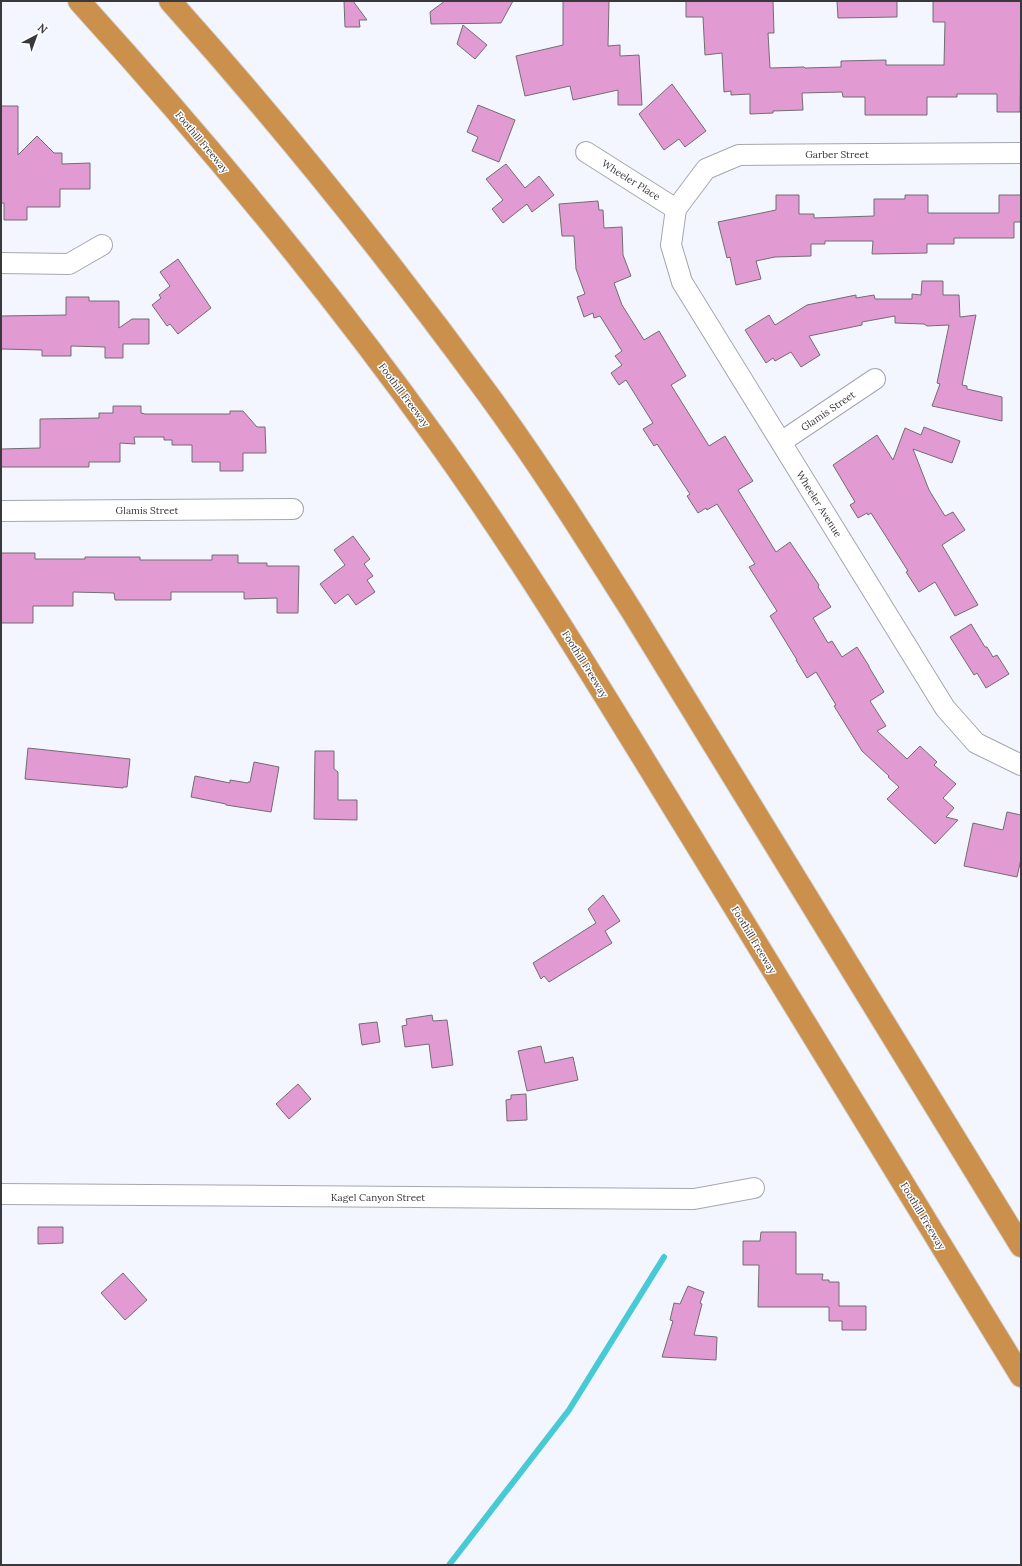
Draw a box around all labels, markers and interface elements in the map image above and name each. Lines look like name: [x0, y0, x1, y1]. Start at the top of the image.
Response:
north arrow: [16, 16, 56, 56]
text: N: [35, 20, 51, 37]
street label: Foothill Freeway: [172, 109, 232, 176]
street label: Garber Street: [805, 148, 869, 161]
street label: Wheeler Place: [599, 157, 663, 203]
street label: Foothill Freeway: [376, 361, 433, 430]
street label: Glamis Street: [798, 388, 858, 434]
street label: Wheeler Avenue: [793, 468, 845, 540]
street label: Glamis Street: [116, 504, 179, 517]
street label: Foothill Freeway: [559, 628, 611, 700]
street label: Foothill Freeway: [729, 904, 780, 977]
street label: Foothill Freeway: [898, 1180, 949, 1253]
street label: Kagel Canyon Street: [331, 1191, 425, 1204]

